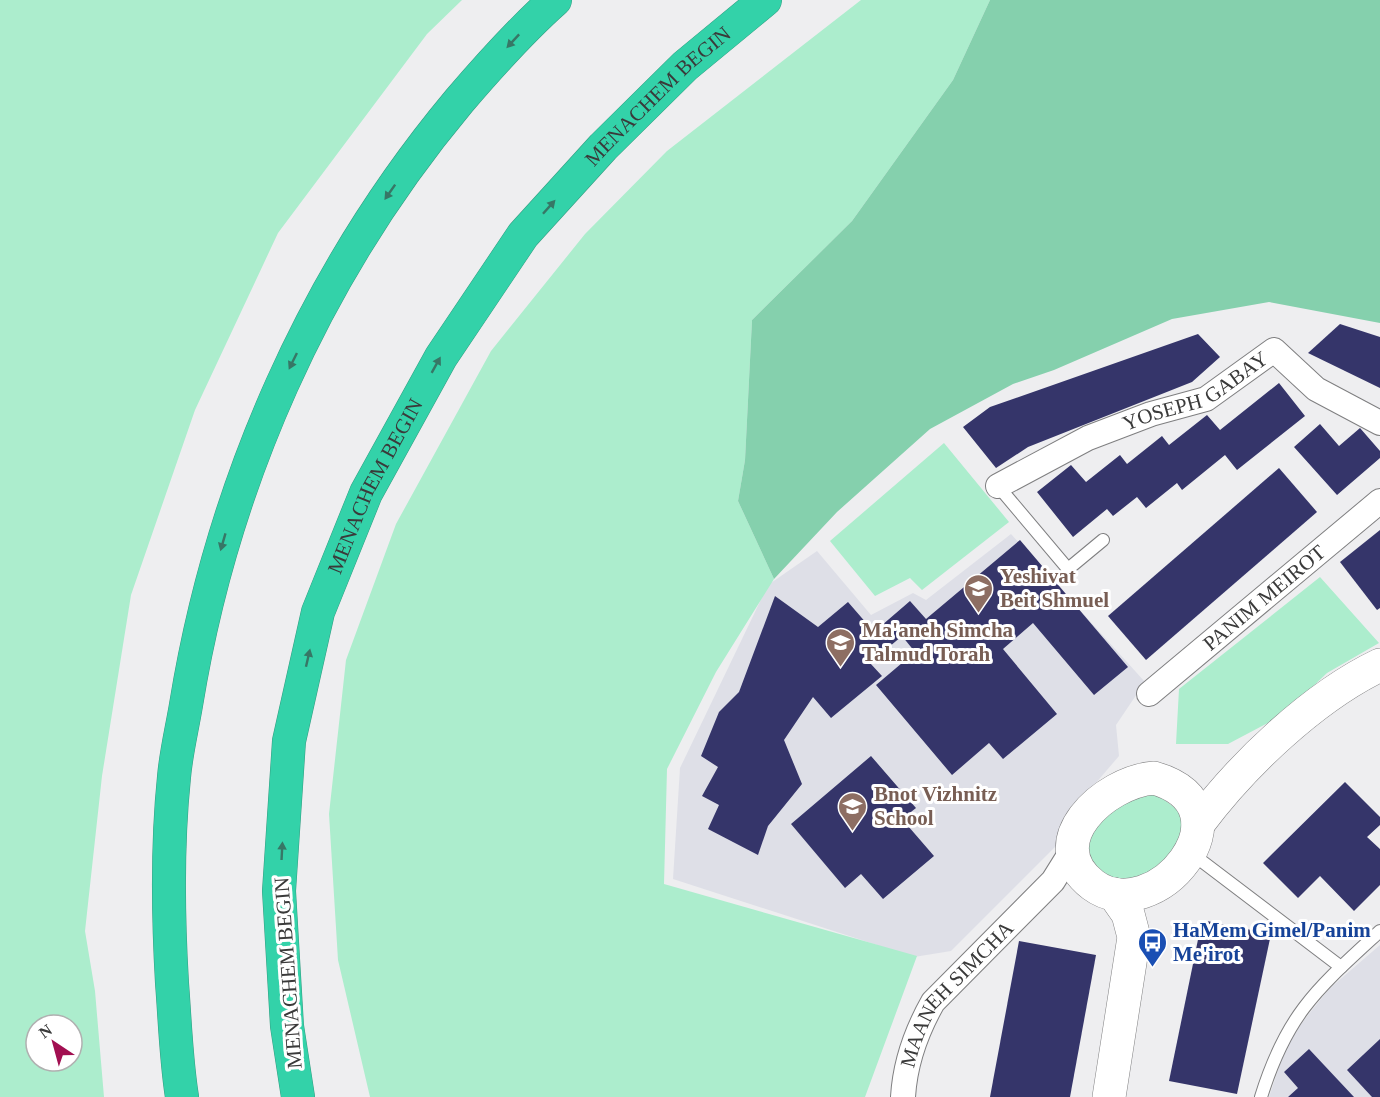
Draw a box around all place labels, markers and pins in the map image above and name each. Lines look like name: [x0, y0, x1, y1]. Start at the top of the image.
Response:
place label: Yeshivat Beit Shmuel: [1000, 564, 1109, 612]
school or university icon: Yeshivat Beit Shmuel: [963, 572, 995, 614]
place label: Ma'aneh Simcha Talmud Torah: [862, 618, 1014, 666]
school or university icon: Ma'aneh Simcha Talmud Torah: [825, 626, 857, 668]
place label: Bnot Vizhnitz School: [874, 782, 997, 830]
school or university icon: Bnot Vizhnitz School: [837, 790, 869, 832]
place label: HaMem Gimel/Panim Me'irot: [1173, 918, 1371, 966]
bus stop icon: HaMem Gimel/Panim Me'irot: [1136, 926, 1168, 968]

